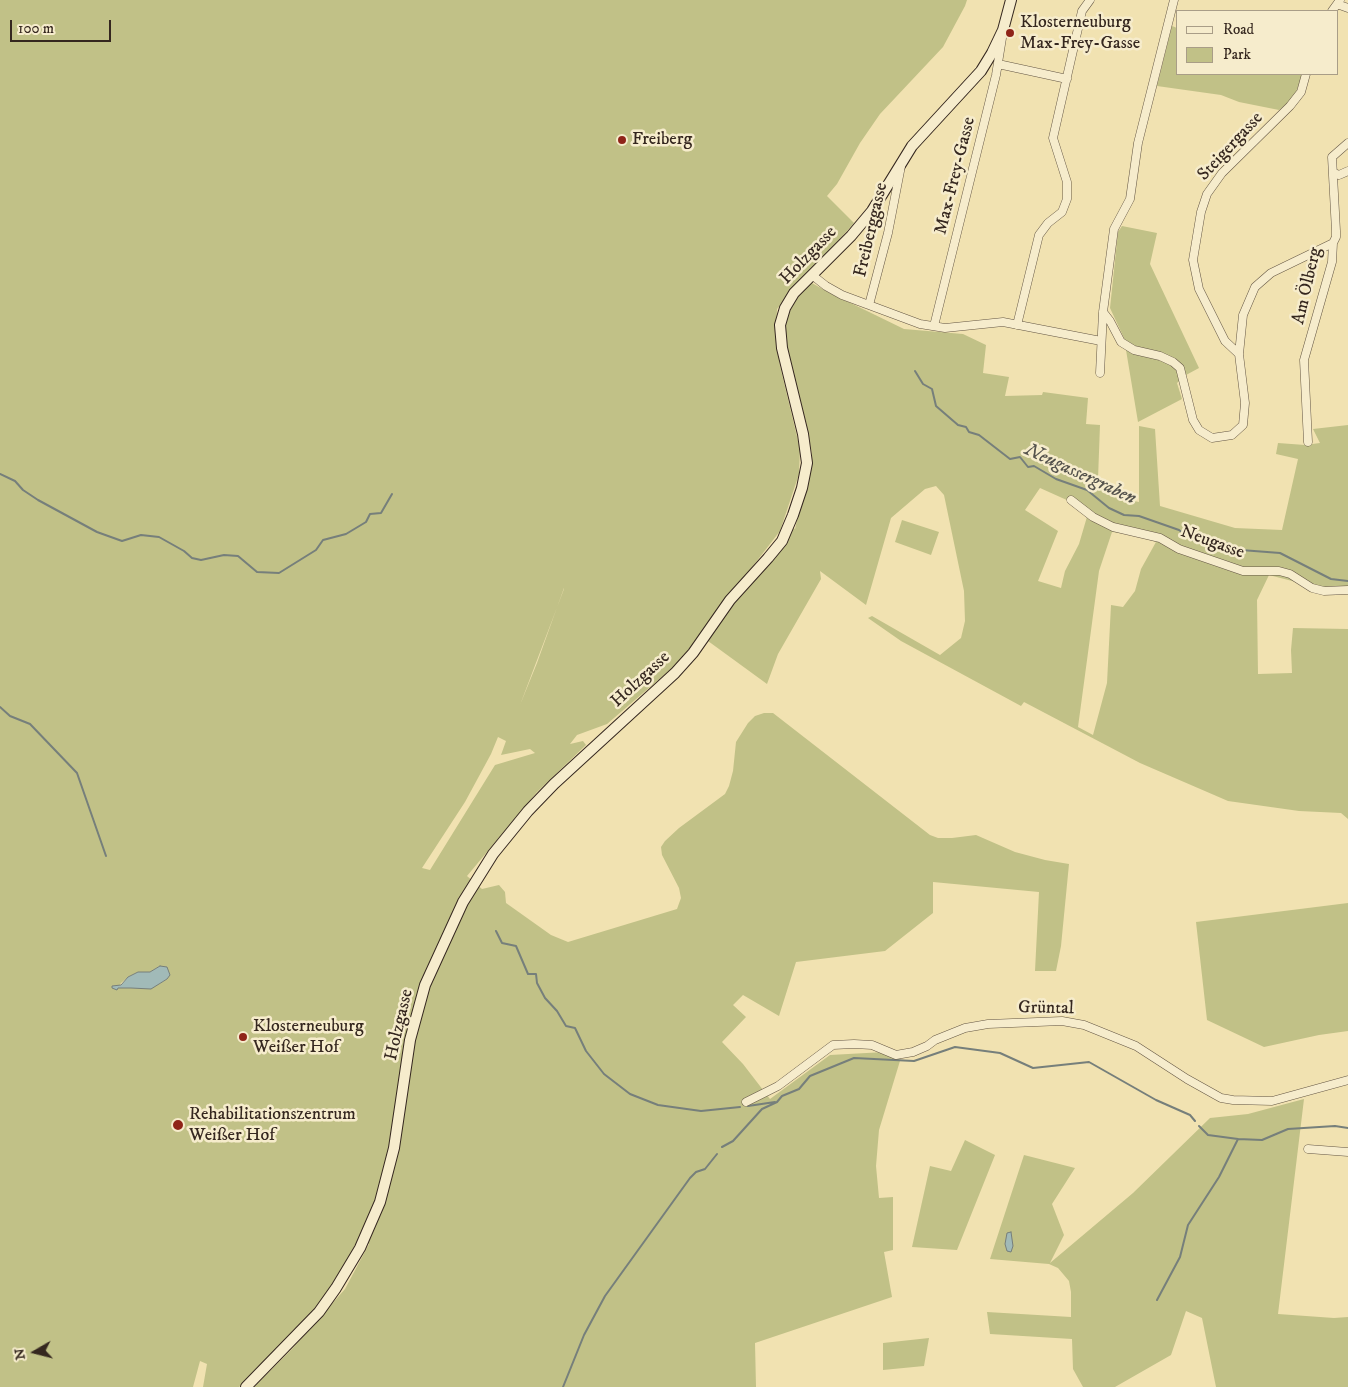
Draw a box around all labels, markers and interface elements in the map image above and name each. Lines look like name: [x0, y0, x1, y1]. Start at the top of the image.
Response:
scale bar: [12, 10, 114, 42]
legend: [1176, 10, 1338, 75]
place label: Klosterneuburg Max-Frey-Gasse: [1020, 12, 1140, 54]
text: 100 m: [18, 19, 54, 38]
text: Road: [1223, 20, 1254, 39]
marker: Klosterneuburg Max-Frey-Gasse: [1004, 27, 1016, 39]
text: Park: [1223, 45, 1251, 64]
street label: Steigergasse: [1194, 108, 1268, 186]
street label: Max-Frey-Gasse: [931, 115, 981, 237]
place label: Freiberg: [632, 129, 692, 151]
marker: Freiberg: [616, 134, 628, 146]
street label: Freiberggasse: [851, 181, 893, 279]
street label: Holzgasse: [776, 222, 842, 290]
street label: Am Ölberg: [1289, 245, 1327, 327]
water label: Neugassergraben: [1021, 439, 1139, 511]
street label: Neugasse: [1177, 521, 1247, 565]
street label: Holzgasse: [607, 647, 675, 713]
street label: Holzgasse: [381, 987, 419, 1063]
street label: Grüntal: [1018, 998, 1074, 1020]
place label: Klosterneuburg Weißer Hof: [253, 1016, 364, 1058]
marker: Klosterneuburg Weißer Hof: [237, 1031, 249, 1043]
place label: Rehabilitationszentrum Weißer Hof: [189, 1104, 356, 1146]
marker: Rehabilitationszentrum Weißer Hof: [171, 1118, 185, 1132]
north arrow: [10, 1327, 60, 1377]
text: N: [10, 1347, 30, 1361]

